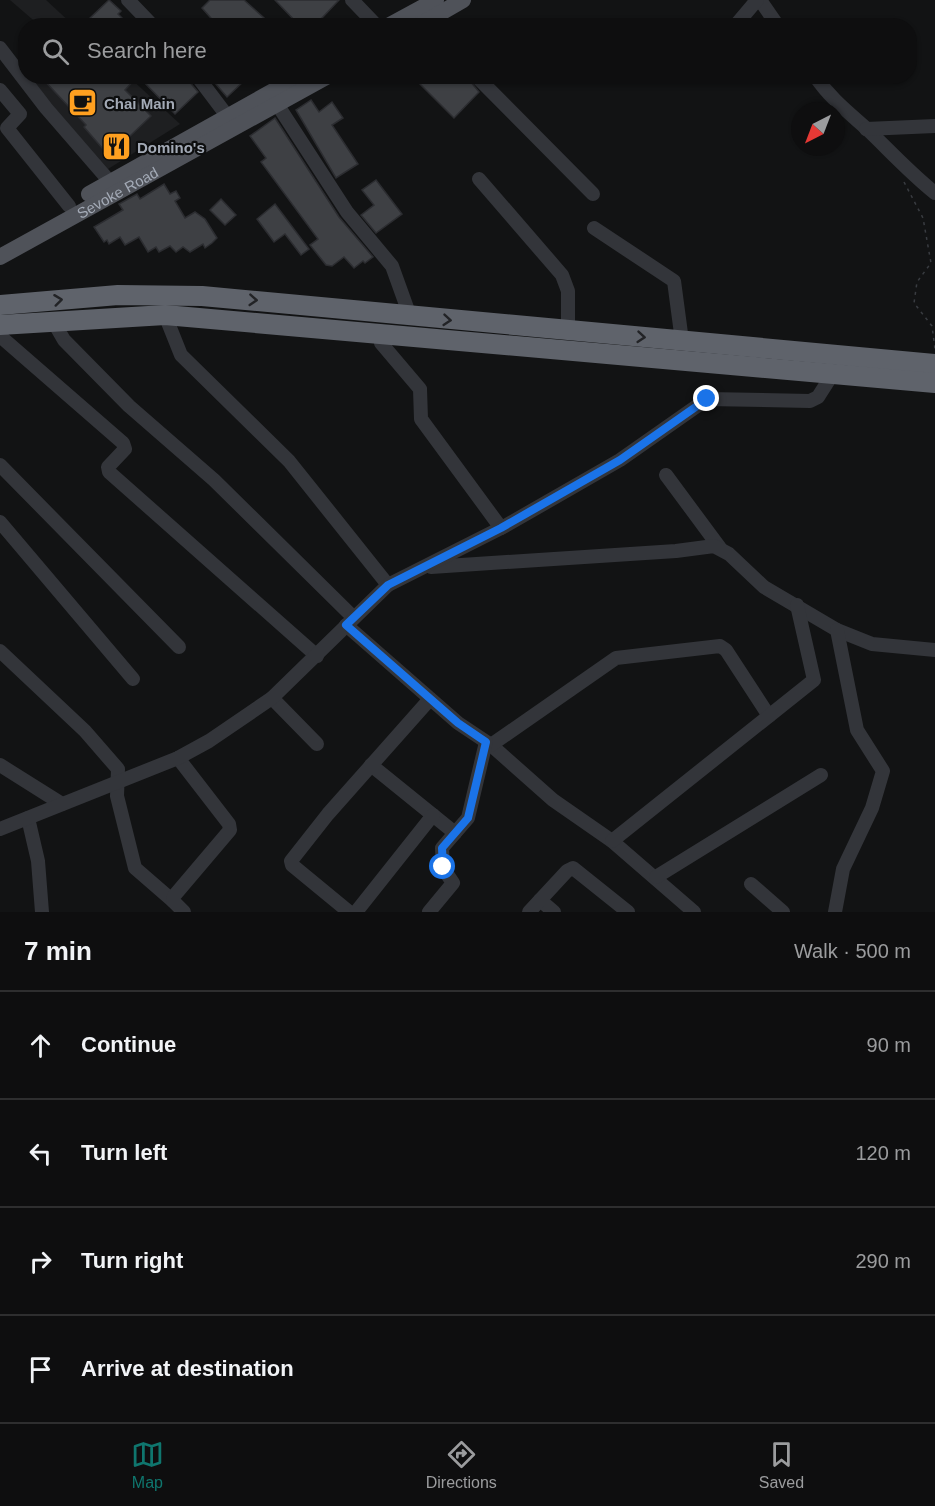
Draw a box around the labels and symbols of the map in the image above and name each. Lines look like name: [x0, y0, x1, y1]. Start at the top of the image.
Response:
cafe icon: Chai Main: [67, 87, 99, 119]
place label: Chai Main: [104, 95, 175, 112]
north arrow: [791, 102, 845, 156]
restaurant icon: Domino's: [100, 131, 132, 163]
place label: Domino's: [137, 139, 205, 156]
street label: Sevoke Road: [74, 163, 161, 221]
one-way arrow: [248, 293, 257, 306]
one-way arrow: [54, 294, 63, 306]
one-way arrow: [442, 313, 451, 326]
one-way arrow: [636, 330, 646, 343]
route end: [693, 385, 719, 411]
route start: [429, 853, 455, 879]

